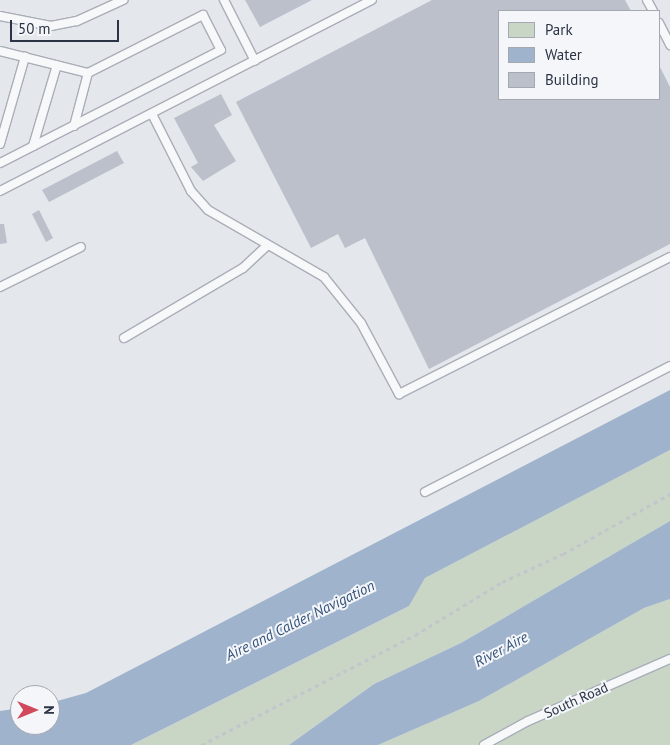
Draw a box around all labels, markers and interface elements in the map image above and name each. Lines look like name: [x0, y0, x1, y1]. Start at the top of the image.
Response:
scale bar: [12, 10, 121, 42]
legend: [498, 10, 660, 100]
text: 50 m: [18, 19, 51, 38]
text: Park: [545, 20, 573, 39]
text: Water: [545, 45, 582, 64]
text: Building: [545, 70, 599, 89]
water label: Aire and Calder Navigation: [223, 576, 377, 664]
water label: River Aire: [471, 627, 531, 671]
street label: South Road: [541, 678, 611, 722]
north arrow: [10, 685, 60, 735]
text: N: [40, 705, 58, 715]

